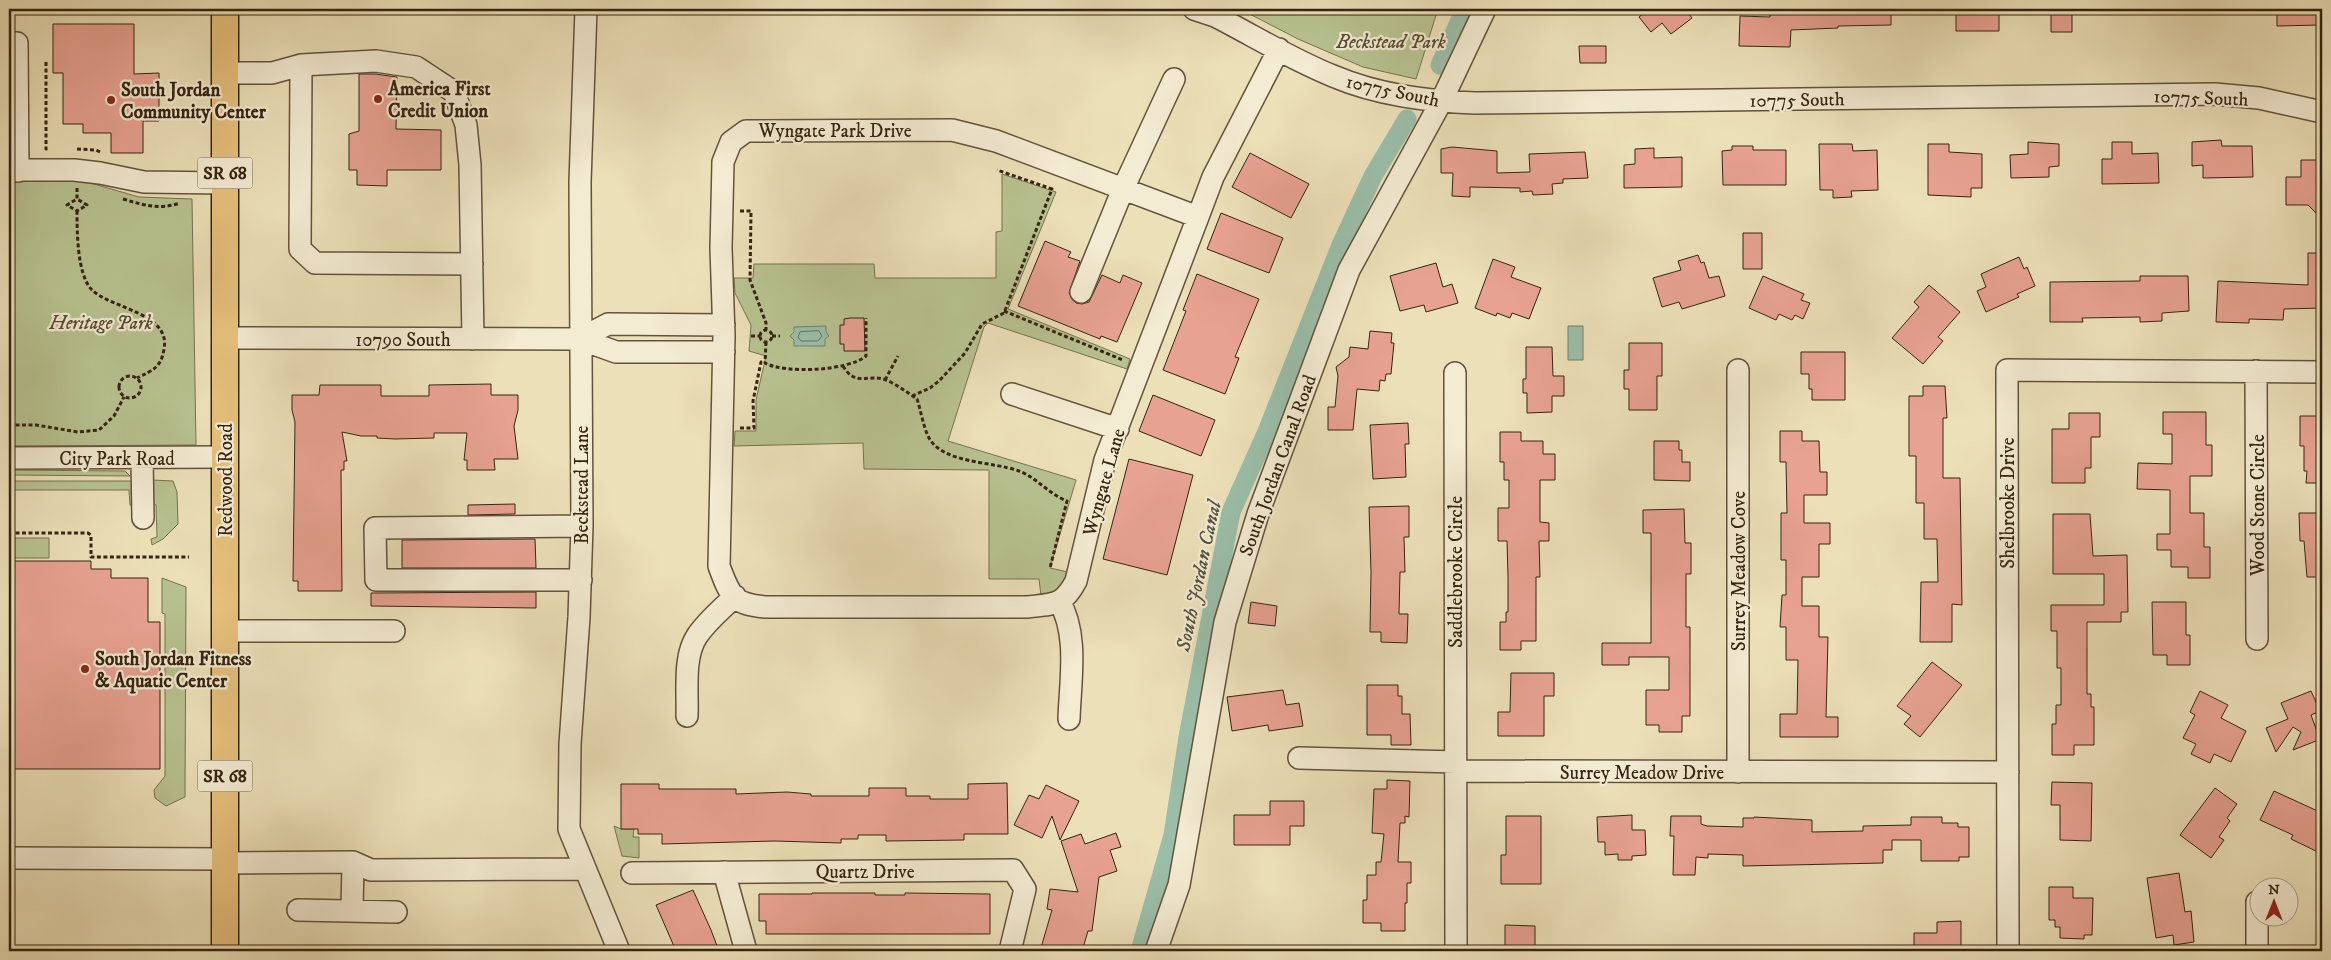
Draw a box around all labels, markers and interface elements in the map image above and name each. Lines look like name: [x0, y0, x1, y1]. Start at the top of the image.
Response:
park label: Beckstead Park: [1335, 31, 1446, 54]
street label: 10775 South: [1344, 70, 1442, 113]
place label: America First Credit Union: [387, 78, 491, 123]
place label: South Jordan Community Center: [121, 79, 267, 124]
street label: 10775 South: [2153, 85, 2249, 112]
street label: 10775 South: [1749, 88, 1845, 113]
marker: America First Credit Union: [372, 93, 384, 105]
marker: South Jordan Community Center: [105, 94, 117, 106]
street label: Wyngate Park Drive: [757, 120, 912, 143]
road number: SR 68: [198, 158, 252, 188]
park label: Heritage Park: [48, 312, 153, 335]
street label: 10790 South: [355, 329, 451, 352]
street label: South Jordan Canal Road: [1235, 371, 1322, 559]
street label: Redwood Road: [215, 423, 238, 537]
street label: Beckstead Lane: [571, 425, 594, 544]
street label: Wyngate Lane: [1078, 426, 1131, 540]
street label: Wood Stone Circle: [2247, 434, 2270, 577]
street label: Shelbrooke Drive: [1997, 437, 2020, 569]
street label: City Park Road: [59, 448, 175, 471]
street label: Surrey Meadow Cove: [1728, 491, 1751, 651]
street label: Saddlebrooke Circle: [1445, 496, 1468, 648]
water label: South Jordan Canal: [1171, 497, 1228, 655]
place label: South Jordan Fitness & Aquatic Center: [95, 648, 252, 694]
marker: South Jordan Fitness & Aquatic Center: [79, 663, 91, 675]
road number: SR 68: [198, 760, 252, 791]
street label: Surrey Meadow Drive: [1560, 762, 1724, 785]
street label: Quartz Drive: [815, 861, 915, 884]
north arrow: [2248, 878, 2298, 928]
text: N: [2268, 881, 2280, 899]

